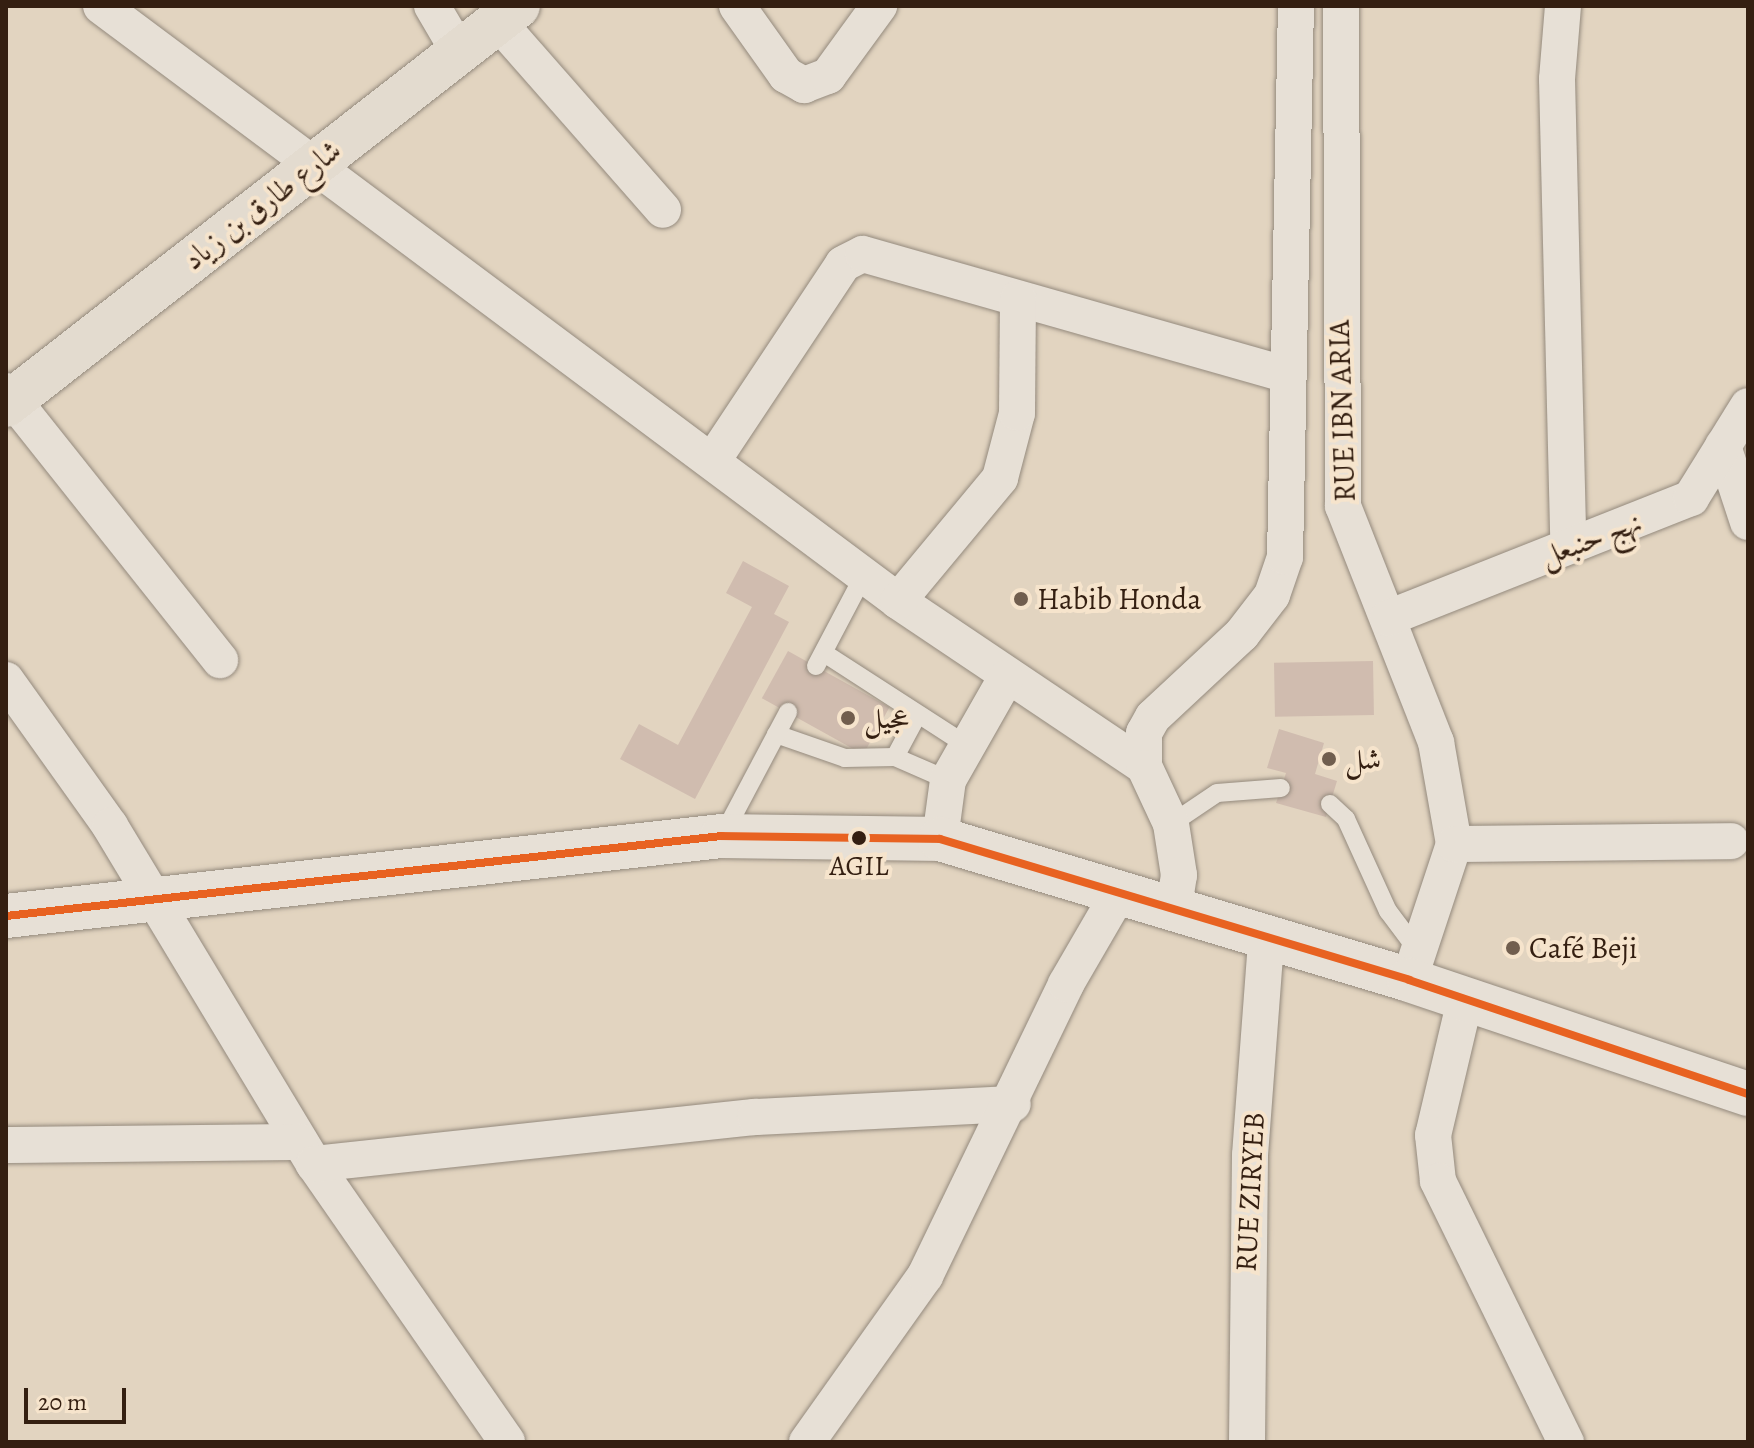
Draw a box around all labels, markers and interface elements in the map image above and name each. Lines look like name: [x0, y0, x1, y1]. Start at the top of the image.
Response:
street label: شارع طارق بن زياد: [176, 132, 348, 278]
street label: RUE IBN ARIA: [1321, 319, 1363, 503]
street label: نهج حنبعل: [1535, 504, 1647, 574]
place label: Habib Honda: [1037, 581, 1201, 617]
marker: Habib Honda: [1012, 590, 1030, 608]
place label: عجيل: [864, 700, 909, 736]
marker: عجيل: [839, 709, 857, 727]
place label: شل: [1345, 741, 1381, 777]
marker: شل: [1320, 750, 1338, 768]
marker: AGIL: [851, 830, 867, 846]
place label: AGIL: [829, 849, 889, 883]
place label: Café Beji: [1529, 930, 1638, 966]
marker: Café Beji: [1504, 939, 1522, 957]
street label: RUE ZIRYEB: [1228, 1111, 1272, 1273]
scale bar: [28, 1372, 130, 1422]
text: 20 m: [38, 1386, 87, 1418]

